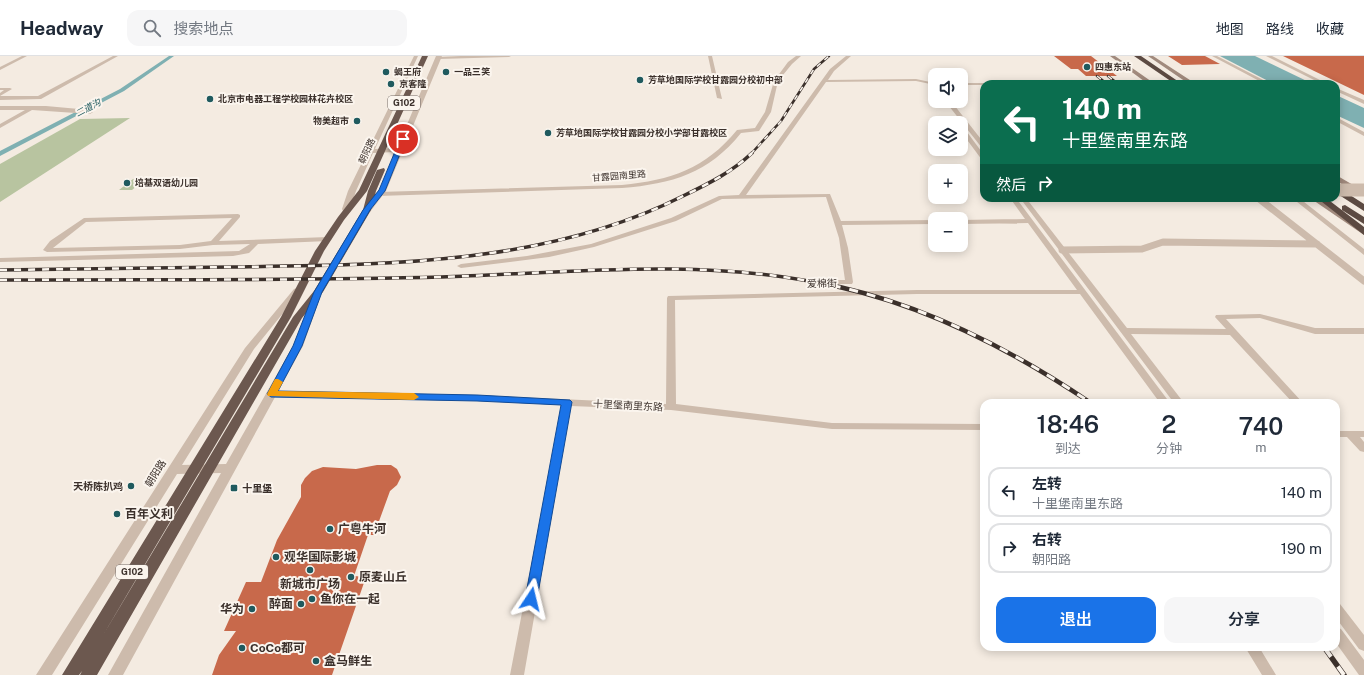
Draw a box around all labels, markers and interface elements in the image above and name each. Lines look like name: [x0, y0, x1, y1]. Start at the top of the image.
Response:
search box: [127, 10, 407, 46]
text: Headway: [20, 17, 103, 39]
icon: search: [141, 17, 163, 39]
text: 搜索地点: [173, 20, 233, 37]
text: 地图: [1216, 21, 1244, 37]
text: 路线: [1266, 21, 1294, 37]
text: 收藏: [1316, 21, 1344, 37]
place label: 四惠东站: [1095, 61, 1131, 72]
marker: 四惠东站: [1082, 62, 1092, 72]
place label: 蝎王府: [394, 66, 421, 77]
place label: 一品三笑: [454, 66, 490, 77]
marker: 蝎王府: [381, 67, 391, 77]
marker: 一品三笑: [441, 67, 451, 77]
map controls: [928, 68, 968, 252]
button: sound: [928, 68, 968, 108]
place label: 芳草地国际学校甘露园分校初中部: [648, 74, 783, 85]
marker: 芳草地国际学校甘露园分校初中部: [635, 75, 645, 85]
place label: 京客隆: [399, 78, 427, 89]
marker: 京客隆: [386, 79, 396, 89]
text: 140 m: [1062, 92, 1142, 125]
place label: 北京市电器工程学校园林花卉校区: [218, 93, 353, 104]
marker: 北京市电器工程学校园林花卉校区: [205, 94, 215, 104]
water label: 二道沟: [73, 96, 103, 119]
road number: G102: [388, 96, 420, 110]
icon: left: [996, 96, 1048, 148]
place label: 物美超市: [313, 115, 349, 126]
marker: 物美超市: [352, 116, 362, 126]
button: layers: [928, 116, 968, 156]
pin: [386, 122, 420, 156]
place label: 芳草地国际学校甘露园分校小学部甘露校区: [556, 127, 727, 138]
icon: arrive: [392, 128, 414, 150]
marker: 芳草地国际学校甘露园分校小学部甘露校区: [543, 128, 553, 138]
text: 十里堡南里东路: [1062, 130, 1188, 151]
street label: 朝阳路: [356, 136, 377, 165]
button: +: [928, 164, 968, 204]
street label: 甘露园南里路: [592, 168, 646, 183]
icon: right: [1034, 172, 1056, 194]
text: 然后: [996, 176, 1026, 193]
place label: 培基双语幼儿园: [135, 177, 198, 188]
marker: 培基双语幼儿园: [122, 178, 132, 188]
button: −: [928, 212, 968, 252]
street label: 爱棉街: [807, 277, 837, 289]
street label: 十里堡南里东路: [593, 397, 663, 413]
text: 18:46: [1037, 410, 1099, 438]
text: 2: [1161, 410, 1176, 438]
text: 740: [1239, 412, 1283, 440]
text: m: [1255, 440, 1267, 455]
text: 到达: [1055, 441, 1081, 456]
text: 分钟: [1156, 441, 1182, 456]
street label: 朝阳路: [142, 457, 168, 489]
text: 左转: [1032, 475, 1062, 492]
place label: 天桥陈扒鸡: [73, 480, 123, 492]
marker: 天桥陈扒鸡: [126, 481, 136, 491]
icon: left: [998, 481, 1020, 503]
place label: 十里堡: [242, 482, 273, 494]
marker: 十里堡: [229, 483, 239, 493]
text: 140 m: [1281, 484, 1322, 501]
text: 十里堡南里东路: [1032, 496, 1123, 511]
place label: 百年义利: [125, 507, 173, 521]
marker: 百年义利: [112, 509, 122, 519]
place label: 广粤牛河: [338, 522, 386, 536]
marker: 广粤牛河: [325, 524, 335, 534]
text: 右转: [1032, 531, 1062, 548]
icon: right: [998, 537, 1020, 559]
text: 190 m: [1281, 540, 1322, 557]
place label: 观华国际影城: [284, 550, 356, 564]
marker: 观华国际影城: [271, 552, 281, 562]
text: 朝阳路: [1032, 552, 1071, 567]
road number: G102: [116, 565, 148, 579]
marker: 新城市广场: [305, 565, 315, 575]
place label: 原麦山丘: [359, 570, 407, 584]
marker: 原麦山丘: [346, 572, 356, 582]
place label: 新城市广场: [280, 577, 340, 591]
position arrow: [510, 578, 552, 620]
place label: 鱼你在一起: [320, 592, 380, 606]
marker: 鱼你在一起: [307, 594, 317, 604]
place label: 醉面: [269, 597, 293, 611]
button: 退出: [996, 597, 1156, 643]
button: 分享: [1164, 597, 1324, 643]
marker: 醉面: [296, 599, 306, 609]
place label: 华为: [220, 602, 244, 616]
marker: 华为: [247, 604, 257, 614]
place label: CoCo都可: [250, 641, 305, 655]
marker: CoCo都可: [237, 643, 247, 653]
place label: 盒马鲜生: [324, 654, 372, 668]
marker: 盒马鲜生: [311, 656, 321, 666]

